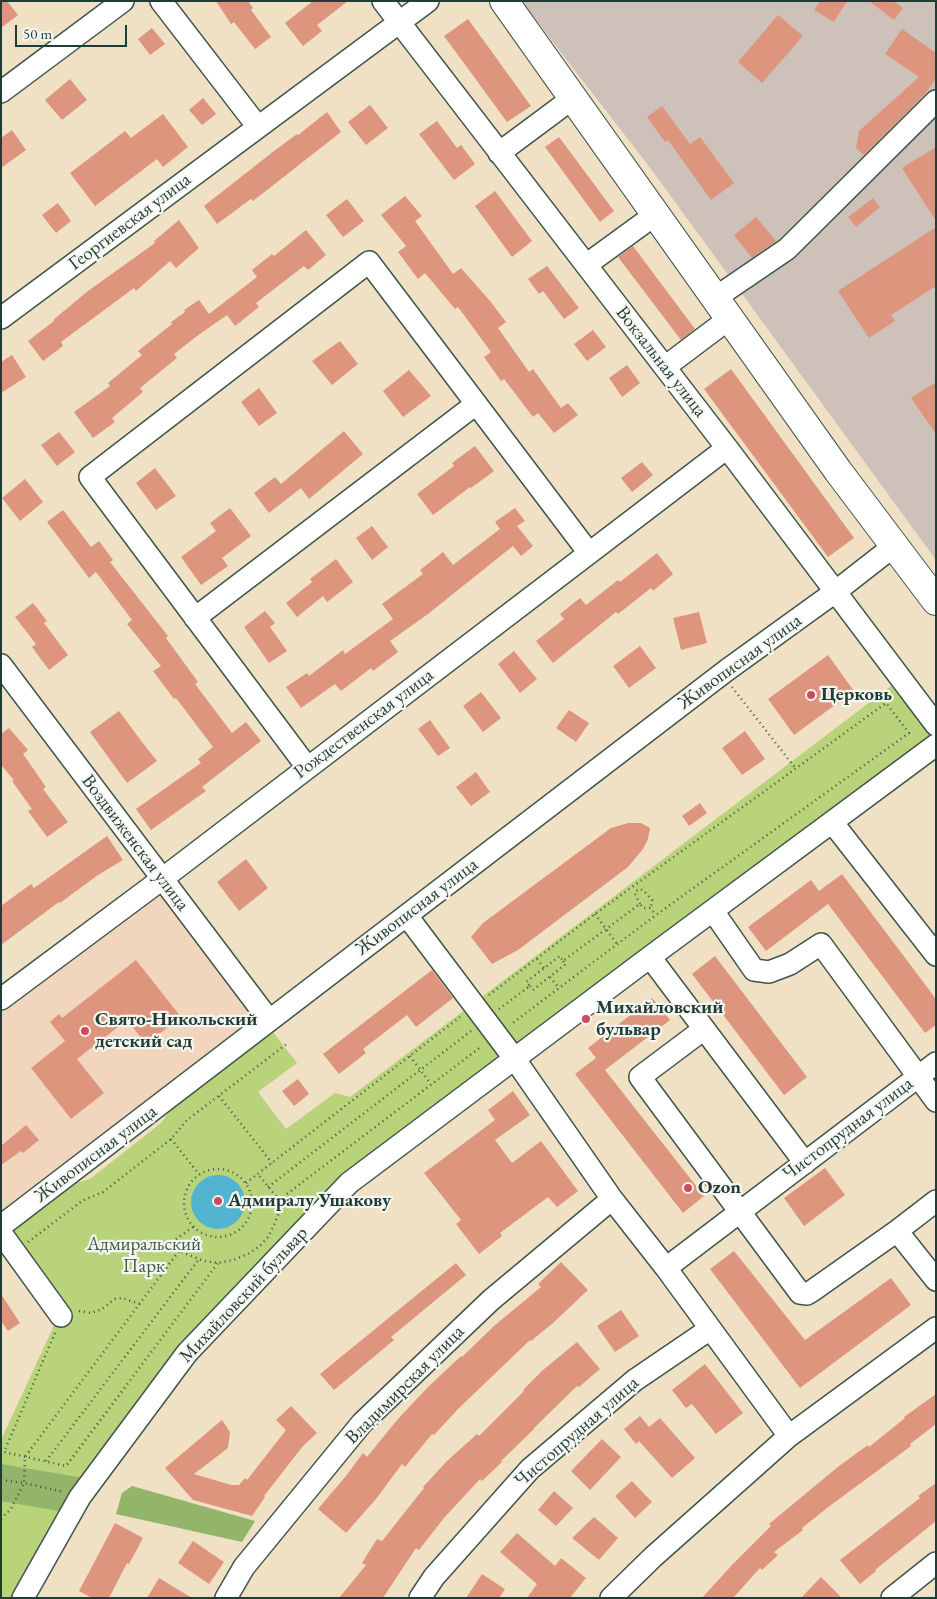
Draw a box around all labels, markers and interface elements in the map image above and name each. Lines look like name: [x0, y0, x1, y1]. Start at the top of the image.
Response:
scale bar: [18, 15, 130, 47]
text: 50 m: [23, 24, 52, 43]
street label: Георгиевская улица: [64, 169, 196, 275]
street label: Вокзальная улица: [610, 302, 712, 422]
street label: Живописная улица: [674, 609, 806, 715]
street label: Рождественская улица: [290, 664, 438, 784]
place label: Церковь: [821, 684, 892, 706]
marker: Церковь: [805, 689, 817, 701]
street label: Воздвиженская улица: [76, 770, 194, 916]
street label: Живописная улица: [351, 854, 483, 960]
place label: Михайловский бульвар: [596, 997, 723, 1041]
place label: Свято-Никольский детский сад: [95, 1009, 257, 1053]
marker: Михайловский бульвар: [580, 1013, 592, 1025]
marker: Свято-Никольский детский сад: [79, 1025, 91, 1037]
street label: Чистопрудная улица: [778, 1073, 918, 1185]
street label: Живописная улица: [30, 1101, 162, 1207]
place label: Ozon: [698, 1177, 741, 1199]
marker: Ozon: [682, 1182, 694, 1194]
place label: Адмиралу Ушакову: [228, 1190, 391, 1212]
marker: Адмиралу Ушакову: [212, 1195, 224, 1207]
street label: Михайловский бульвар: [175, 1222, 313, 1368]
park label: Адмиральский Парк: [87, 1234, 201, 1278]
street label: Владимирская улица: [341, 1321, 469, 1449]
street label: Чистопрудная улица: [510, 1372, 644, 1492]

